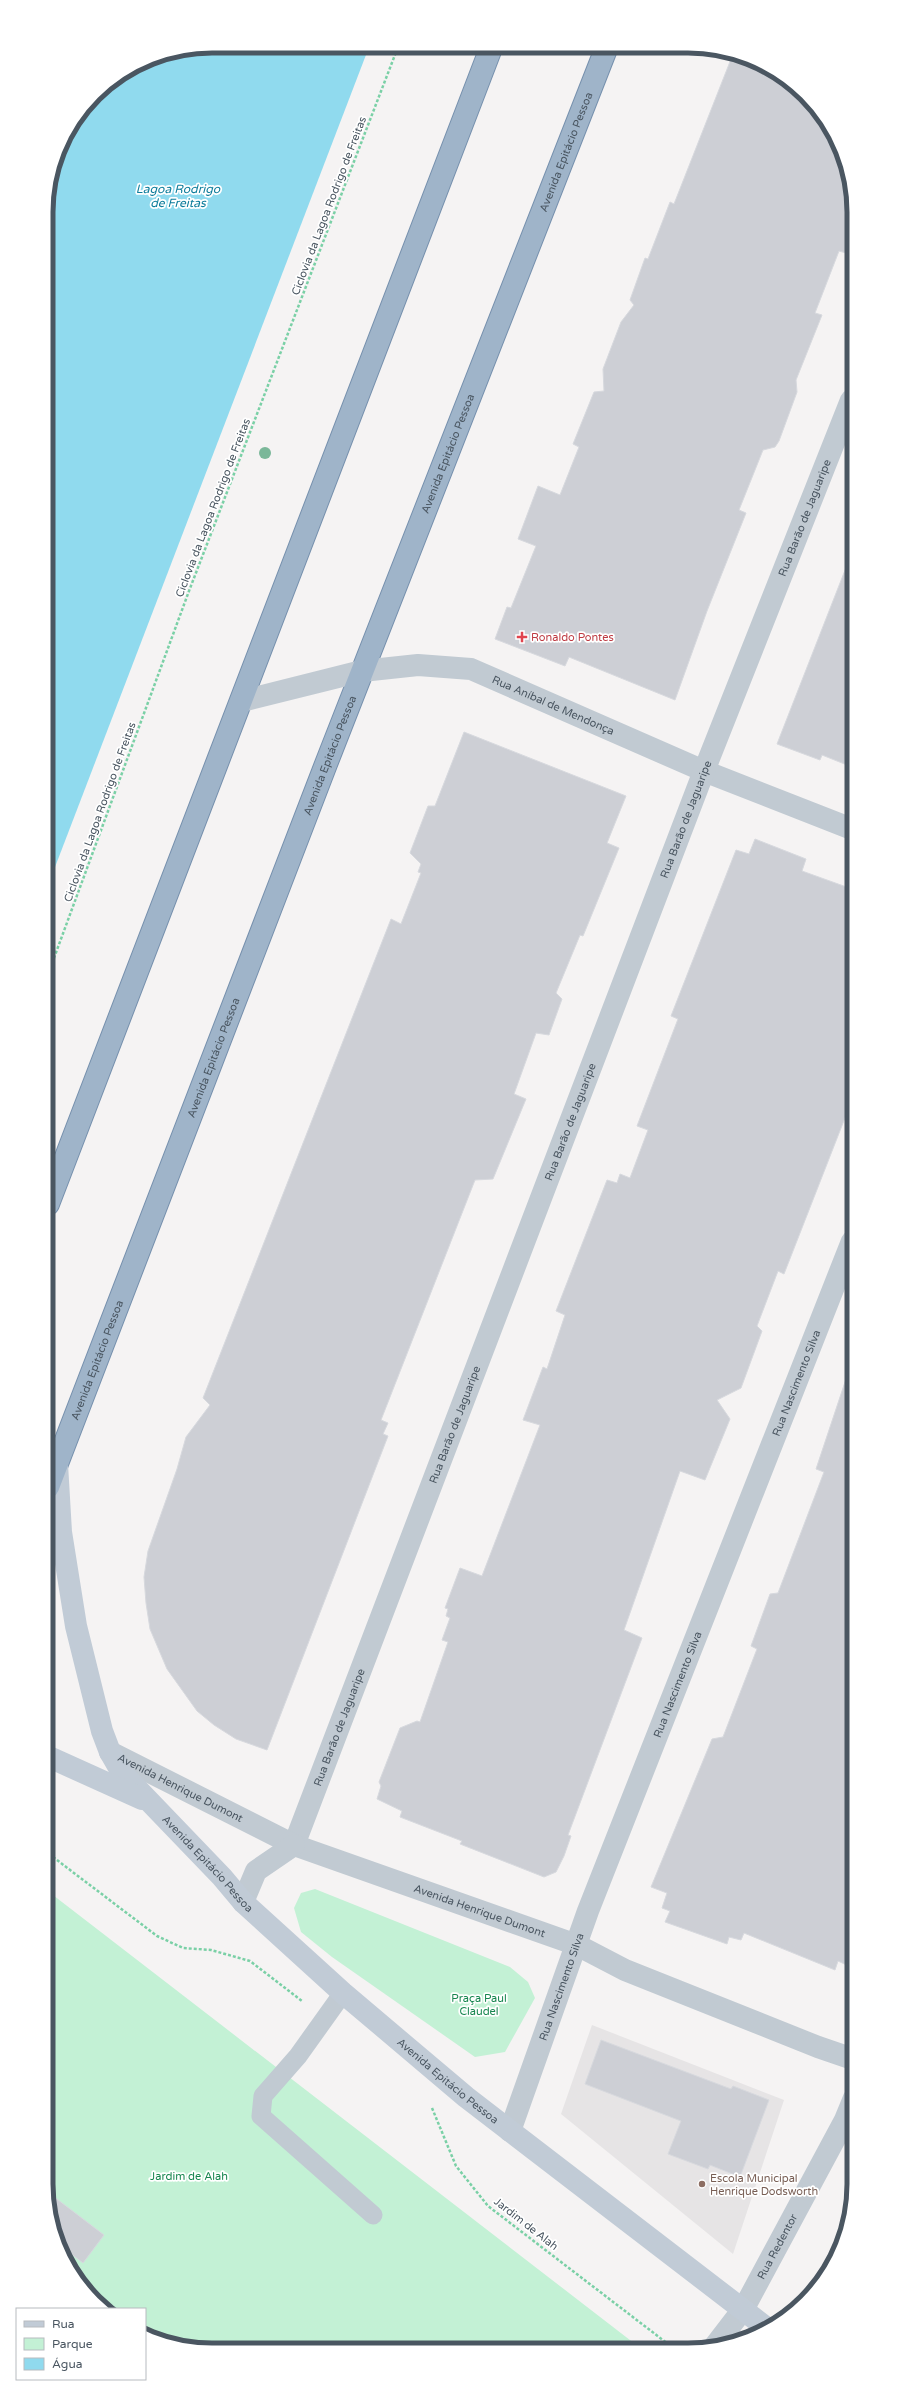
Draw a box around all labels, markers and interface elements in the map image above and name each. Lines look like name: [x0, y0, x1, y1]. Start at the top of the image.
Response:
street label: Avenida Epitácio Pessoa: [536, 90, 595, 214]
street label: Ciclovia da Lagoa Rodrigo de Freitas: [289, 115, 369, 297]
water label: Lagoa Rodrigo de Freitas: [136, 182, 221, 210]
street label: Avenida Epitácio Pessoa: [418, 392, 477, 515]
street label: Ciclovia da Lagoa Rodrigo de Freitas: [173, 417, 253, 599]
street label: Rua Barão de Jaguaripe: [775, 457, 833, 578]
marker: Ronaldo Pontes: [516, 631, 528, 643]
place label: Ronaldo Pontes: [531, 631, 614, 644]
street label: Rua Aníbal de Mendonça: [490, 673, 616, 737]
street label: Avenida Epitácio Pessoa: [300, 694, 359, 817]
street label: Ciclovia da Lagoa Rodrigo de Freitas: [61, 720, 139, 904]
street label: Rua Barão de Jaguaripe: [657, 759, 714, 880]
street label: Avenida Epitácio Pessoa: [184, 996, 242, 1119]
street label: Rua Barão de Jaguaripe: [542, 1061, 598, 1183]
street label: Avenida Epitácio Pessoa: [68, 1298, 126, 1422]
street label: Rua Nascimento Silva: [769, 1328, 823, 1438]
street label: Rua Barão de Jaguaripe: [426, 1364, 483, 1485]
street label: Rua Nascimento Silva: [650, 1629, 704, 1739]
street label: Rua Barão de Jaguaripe: [311, 1667, 367, 1788]
street label: Avenida Henrique Dumont: [116, 1751, 245, 1825]
street label: Avenida Epitácio Pessoa: [160, 1813, 256, 1915]
street label: Avenida Henrique Dumont: [412, 1881, 547, 1940]
street label: Rua Nascimento Silva: [536, 1931, 586, 2042]
park label: Praça Paul Claudel: [451, 1992, 507, 2018]
street label: Avenida Epitácio Pessoa: [395, 2035, 501, 2126]
park label: Jardim de Alah: [150, 2170, 228, 2183]
place label: Escola Municipal Henrique Dodsworth: [710, 2172, 818, 2198]
marker: Escola Municipal Henrique Dodsworth: [697, 2179, 707, 2189]
street label: Jardim de Alah: [491, 2195, 561, 2253]
street label: Rua Redentor: [754, 2211, 800, 2282]
legend: [16, 2308, 146, 2380]
text: Rua: [52, 2317, 75, 2331]
text: Parque: [52, 2337, 93, 2351]
text: Água: [52, 2357, 82, 2371]

